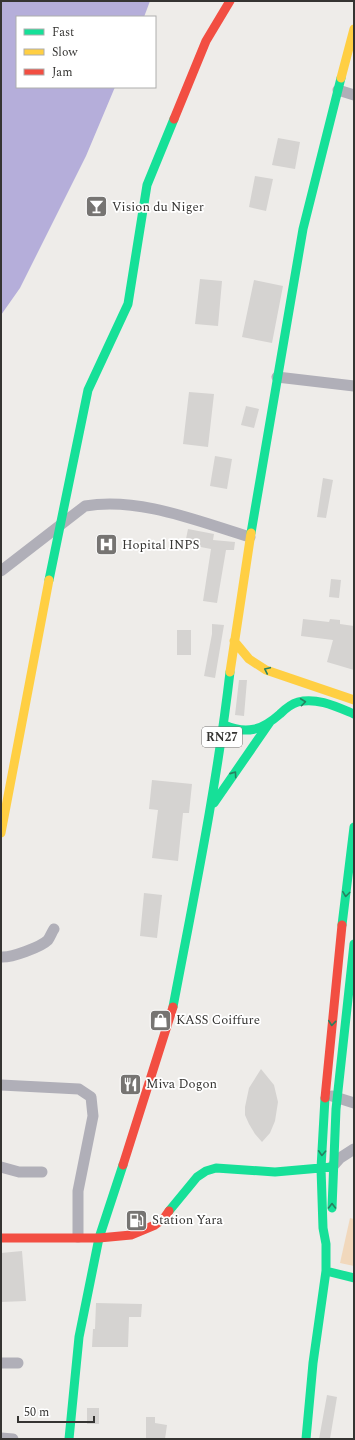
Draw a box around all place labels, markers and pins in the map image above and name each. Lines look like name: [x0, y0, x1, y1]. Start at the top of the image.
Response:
bar icon: Vision du Niger: [84, 194, 110, 220]
place label: Vision du Niger: [112, 197, 204, 217]
hospital icon: Hopital INPS: [93, 532, 119, 558]
place label: Hopital INPS: [122, 535, 200, 555]
shop icon: KASS Coiffure: [147, 1007, 173, 1033]
place label: KASS Coiffure: [176, 1010, 260, 1030]
restaurant icon: Miva Dogon: [118, 1071, 144, 1097]
place label: Miva Dogon: [146, 1074, 217, 1094]
fuel station icon: Station Yara: [123, 1207, 149, 1233]
place label: Station Yara: [152, 1210, 224, 1230]

